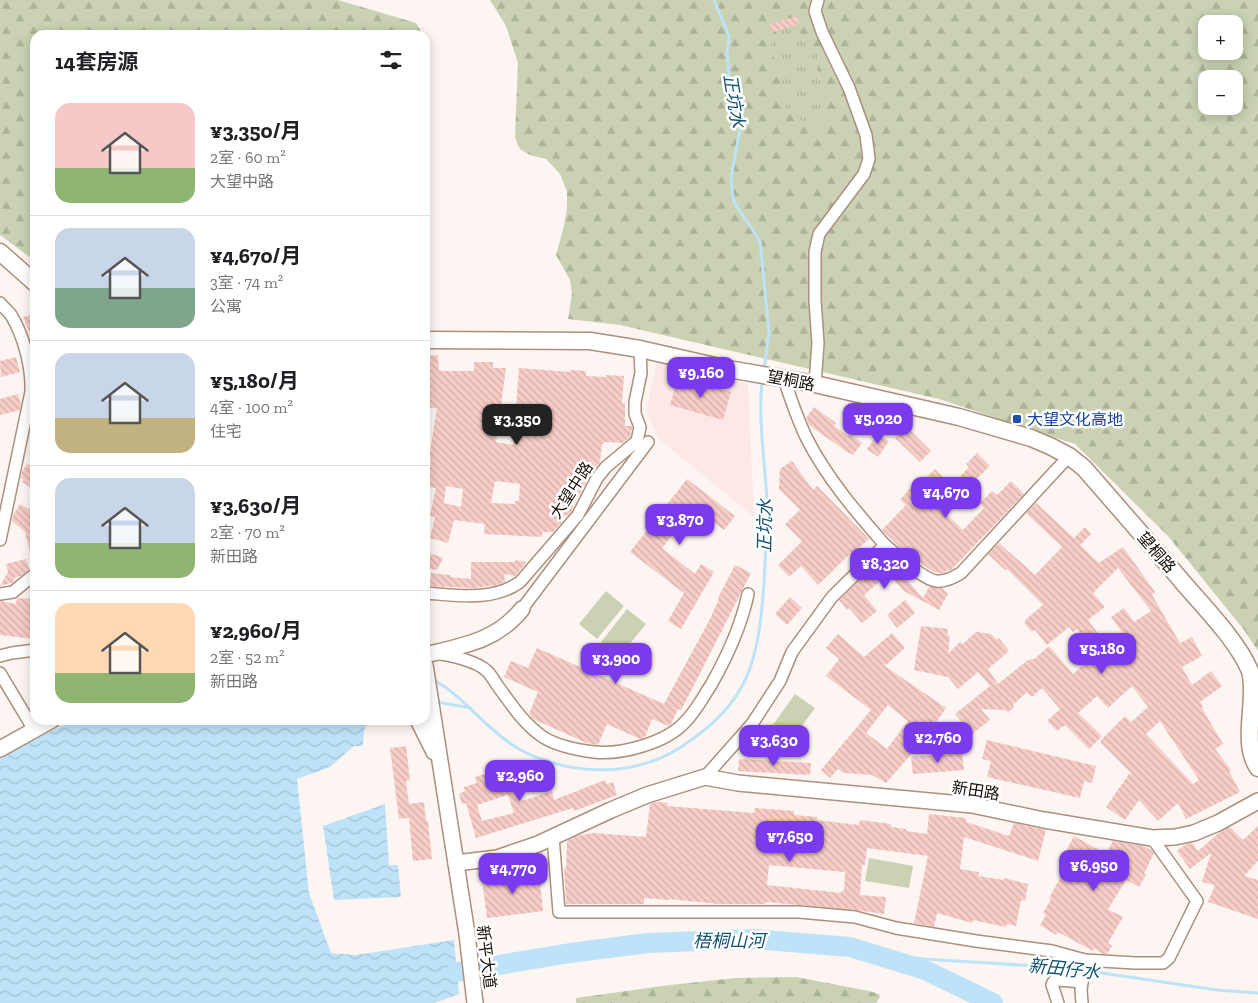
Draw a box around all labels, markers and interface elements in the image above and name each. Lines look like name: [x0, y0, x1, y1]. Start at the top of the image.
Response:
map controls: [1198, 15, 1243, 115]
button: +: [1198, 15, 1243, 60]
icon: filters: [377, 46, 405, 74]
text: 14套房源: [55, 49, 138, 74]
button: −: [1198, 70, 1243, 115]
water label: 正坑水: [719, 73, 749, 130]
text: ¥3,350/月: [210, 118, 301, 143]
icon: home: [95, 123, 155, 183]
text: 2室 · 60 m²: [210, 148, 286, 167]
text: 大望中路: [210, 172, 274, 191]
text: ¥4,670/月: [210, 243, 301, 268]
icon: home: [95, 248, 155, 308]
text: 3室 · 74 m²: [210, 273, 283, 292]
text: 公寓: [210, 297, 242, 316]
pin: ¥9,160: [660, 356, 742, 399]
text: ¥9,160: [678, 363, 724, 382]
street label: 望桐路: [766, 367, 816, 394]
text: ¥5,180/月: [210, 368, 299, 393]
icon: home: [95, 373, 155, 433]
text: 4室 · 100 m²: [210, 398, 293, 417]
pin: ¥5,020: [837, 402, 919, 445]
pin: ¥3,350: [476, 404, 558, 446]
text: ¥5,020: [854, 409, 902, 428]
text: ¥3,350: [493, 410, 541, 429]
place label: 大望文化高地: [1027, 410, 1123, 429]
marker: 大望文化高地: [1011, 413, 1023, 425]
text: 住宅: [210, 422, 242, 441]
street label: 大望中路: [546, 458, 597, 522]
pin: ¥4,670: [905, 476, 987, 519]
text: ¥4,670: [922, 483, 970, 502]
text: ¥3,630/月: [210, 493, 301, 518]
icon: home: [95, 498, 155, 558]
water label: 正坑水: [754, 498, 776, 553]
pin: ¥3,870: [639, 504, 721, 546]
text: ¥3,870: [656, 510, 704, 529]
text: 2室 · 70 m²: [210, 523, 285, 542]
street label: 望桐路: [1134, 528, 1180, 577]
text: 新田路: [210, 547, 258, 566]
pin: ¥8,320: [844, 548, 926, 590]
text: ¥8,320: [861, 554, 909, 573]
text: ¥2,960/月: [210, 618, 302, 643]
icon: home: [95, 623, 155, 683]
pin: ¥5,180: [1061, 632, 1143, 675]
text: ¥5,180: [1079, 639, 1125, 658]
pin: ¥3,900: [575, 642, 657, 685]
text: 2室 · 52 m²: [210, 648, 284, 667]
text: ¥3,900: [592, 649, 640, 668]
text: 新田路: [210, 672, 258, 691]
pin: ¥2,760: [897, 722, 979, 764]
pin: ¥3,630: [733, 724, 815, 767]
text: ¥2,760: [915, 728, 961, 747]
text: ¥3,630: [750, 731, 798, 750]
pin: ¥2,960: [479, 760, 561, 802]
text: ¥2,960: [496, 766, 544, 785]
street label: 新田路: [951, 777, 1001, 804]
pin: ¥7,650: [749, 820, 831, 863]
text: ¥7,650: [767, 827, 813, 846]
pin: ¥6,950: [1053, 850, 1135, 892]
pin: ¥4,770: [472, 852, 554, 895]
text: ¥6,950: [1070, 856, 1118, 875]
text: ¥4,770: [490, 859, 536, 878]
street label: 新平大道: [473, 924, 500, 990]
water label: 梧桐山河: [693, 930, 768, 952]
water label: 新田仔水: [1027, 954, 1102, 984]

